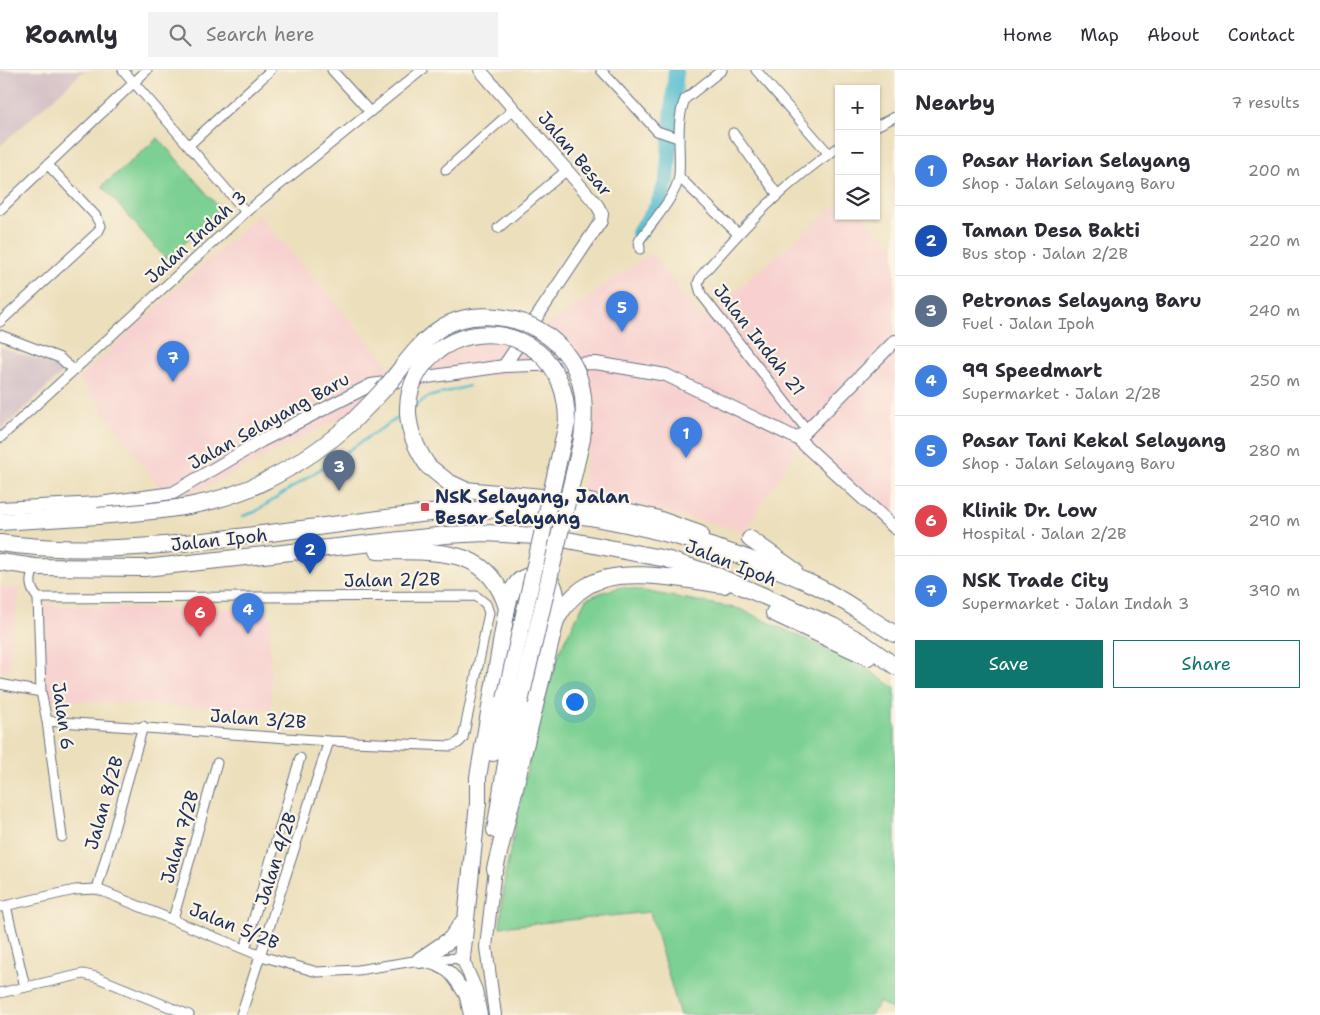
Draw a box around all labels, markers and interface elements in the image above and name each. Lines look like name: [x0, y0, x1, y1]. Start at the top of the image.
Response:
search box: [148, 12, 498, 57]
text: Roamly: [25, 19, 118, 51]
icon: search: [166, 21, 194, 49]
text: Search here: [206, 22, 315, 47]
text: Home: [1003, 23, 1052, 47]
text: Map: [1080, 23, 1119, 47]
text: About: [1147, 23, 1200, 47]
text: Contact: [1228, 23, 1295, 47]
map controls: [835, 85, 880, 220]
button: +: [835, 85, 880, 130]
text: Nearby: [915, 89, 995, 117]
text: 7 results: [1231, 92, 1300, 113]
street label: Jalan Besar: [532, 106, 618, 202]
button: −: [835, 130, 880, 175]
text: Pasar Harian Selayang: [962, 148, 1190, 173]
text: 1: [927, 160, 935, 181]
text: 200 m: [1248, 160, 1300, 181]
text: Shop · Jalan Selayang Baru: [962, 173, 1175, 194]
button: layers: [835, 175, 880, 220]
street label: Jalan Indah 3: [140, 185, 252, 289]
text: Taman Desa Bakti: [962, 218, 1140, 243]
text: 2: [925, 230, 937, 251]
text: 220 m: [1248, 230, 1300, 251]
text: Bus stop · Jalan 2/2B: [962, 243, 1128, 264]
street label: Jalan Indah 21: [708, 279, 810, 401]
text: Petronas Selayang Baru: [962, 288, 1202, 313]
pin: 5: [606, 291, 638, 332]
text: 3: [925, 300, 937, 321]
text: 240 m: [1248, 300, 1300, 321]
text: Fuel · Jalan Ipoh: [962, 313, 1095, 334]
pin: 7: [157, 341, 189, 382]
text: 99 Speedmart: [962, 358, 1102, 383]
street label: Jalan Selayang Baru: [184, 367, 354, 475]
text: 4: [925, 370, 937, 391]
text: 250 m: [1249, 370, 1300, 391]
text: Supermarket · Jalan 2/2B: [962, 383, 1161, 404]
pin: 1: [670, 417, 702, 458]
text: Pasar Tani Kekal Selayang: [962, 428, 1226, 453]
text: 5: [926, 440, 936, 461]
text: 280 m: [1248, 440, 1300, 461]
pin: 3: [323, 450, 355, 491]
text: Shop · Jalan Selayang Baru: [962, 453, 1175, 474]
place label: NSK Selayang, Jalan Besar Selayang: [435, 485, 630, 530]
text: Klinik Dr. Low: [962, 498, 1097, 523]
marker: NSK Selayang, Jalan Besar Selayang: [419, 501, 431, 513]
text: 6: [925, 510, 937, 531]
text: 290 m: [1248, 510, 1300, 531]
street label: Jalan Ipoh: [170, 523, 268, 557]
text: Hospital · Jalan 2/2B: [962, 523, 1127, 544]
pin: 2: [294, 533, 326, 574]
street label: Jalan Ipoh: [682, 534, 780, 592]
street label: Jalan 2/2B: [344, 567, 440, 593]
text: NSK Trade City: [962, 568, 1109, 593]
text: 7: [925, 580, 937, 601]
text: 390 m: [1248, 580, 1300, 601]
pin: 4: [232, 593, 264, 634]
text: Supermarket · Jalan Indah 3: [962, 593, 1189, 614]
pin: 6: [184, 596, 216, 637]
button: Save: [915, 640, 1103, 688]
button: Share: [1113, 640, 1300, 688]
street label: Jalan 6: [46, 681, 80, 751]
your location: [562, 689, 588, 715]
street label: Jalan 3/2B: [209, 704, 307, 734]
street label: Jalan 8/2B: [79, 753, 129, 853]
street label: Jalan 7/2B: [155, 788, 205, 886]
street label: Jalan 4/2B: [250, 809, 302, 909]
street label: Jalan 5/2B: [185, 897, 283, 955]

